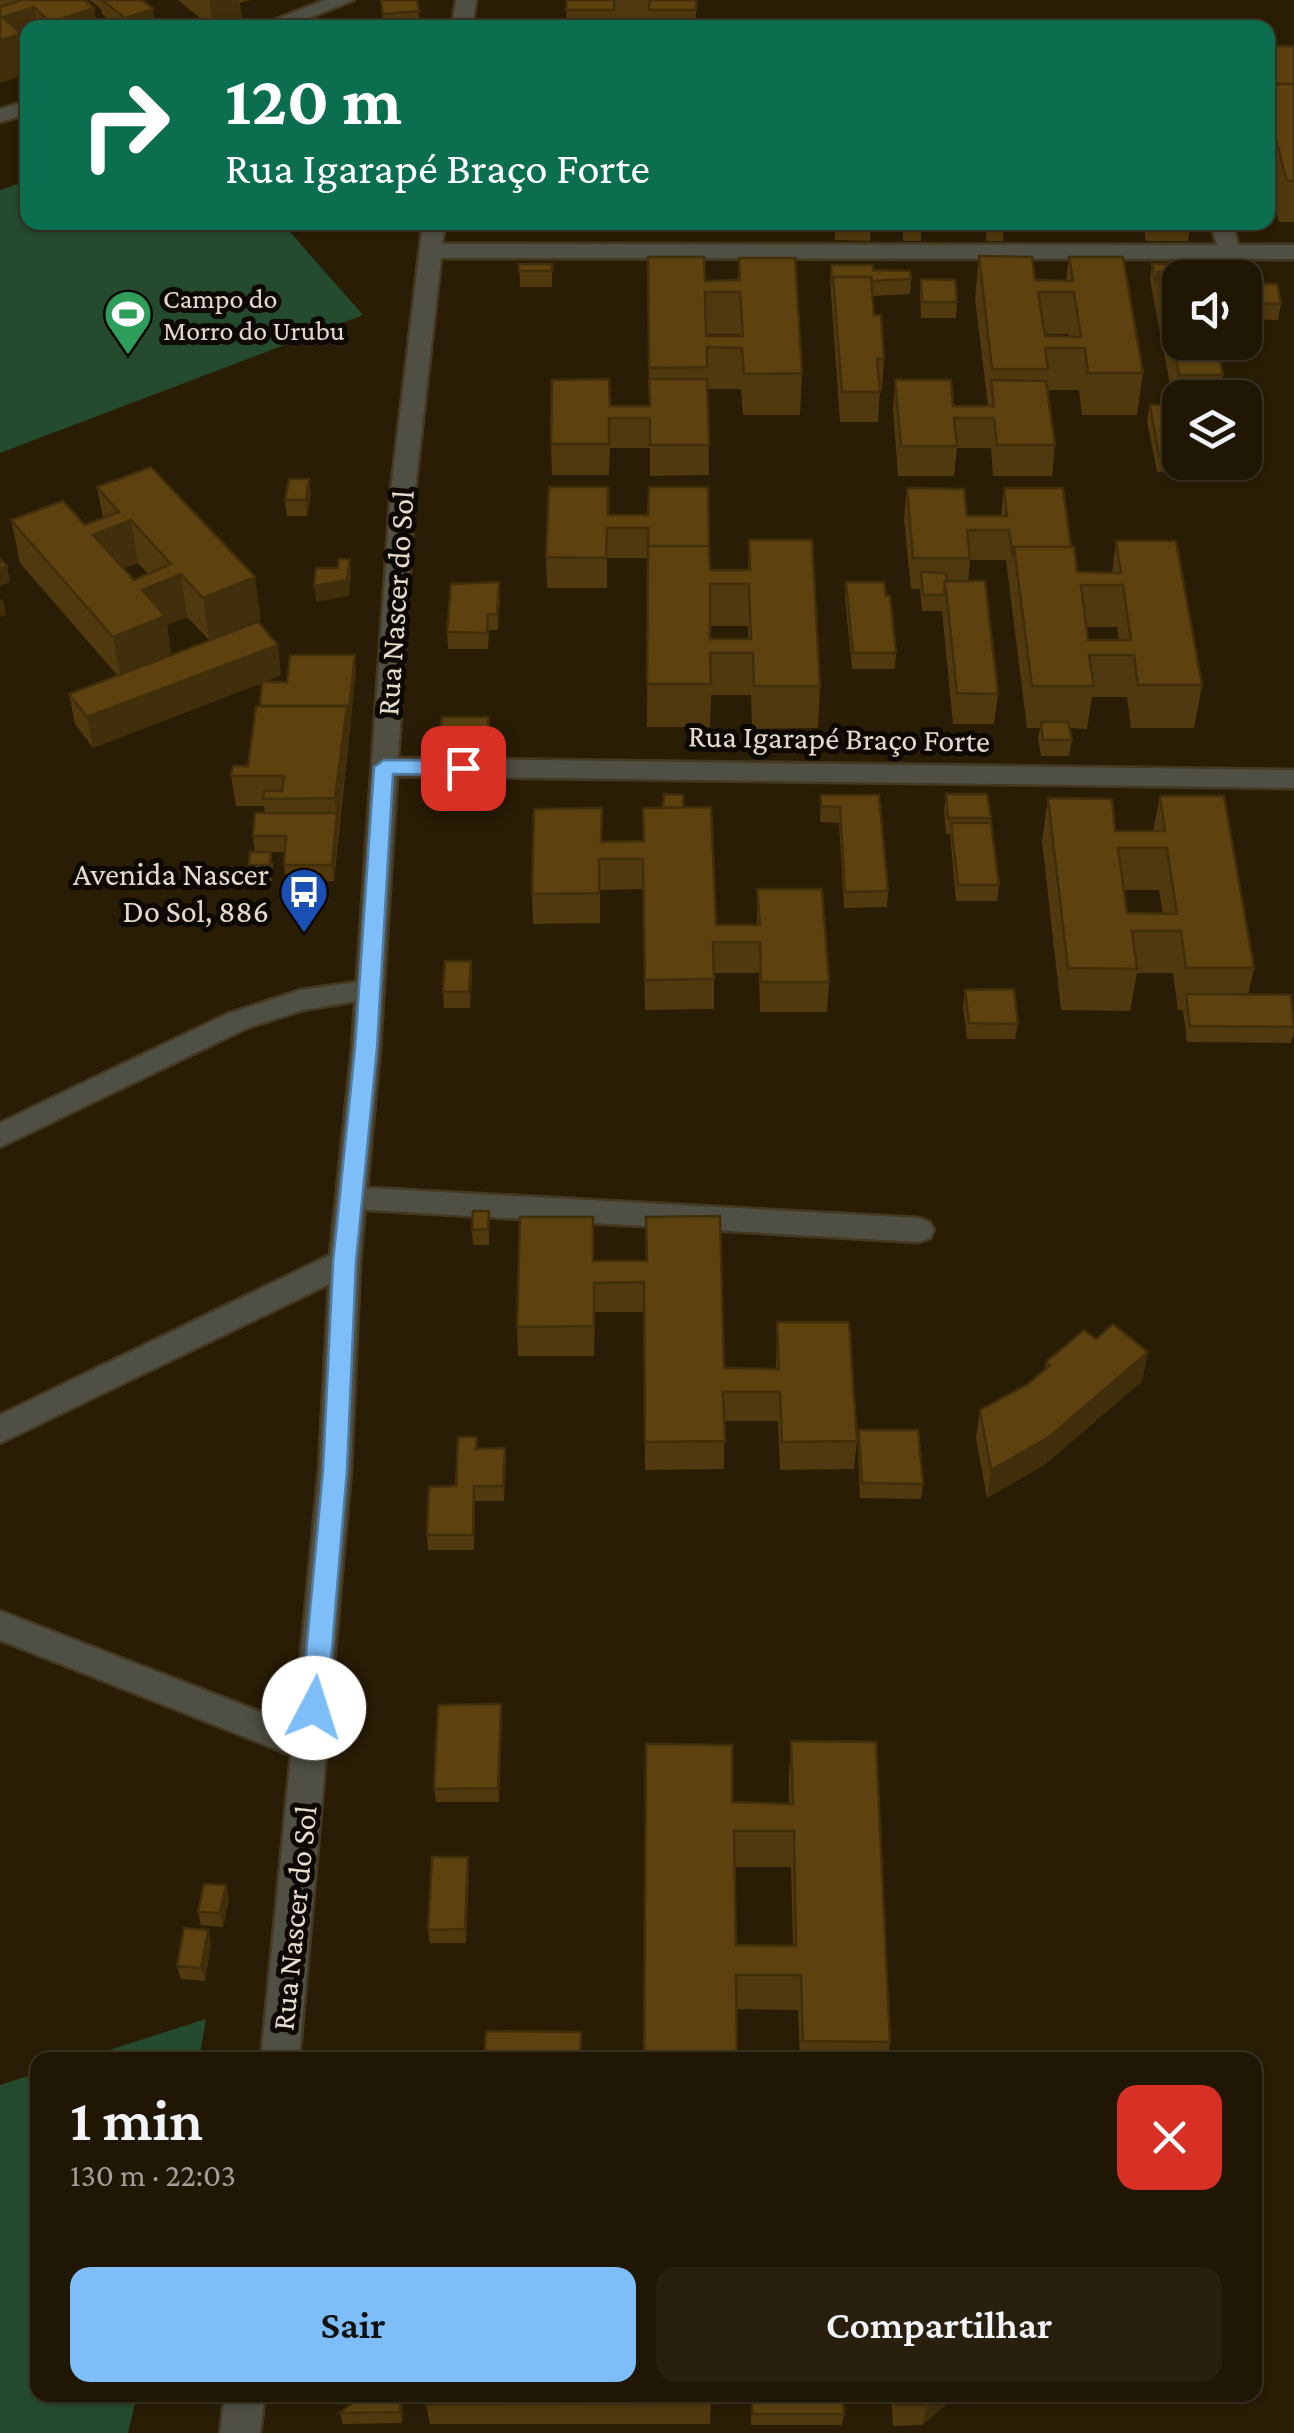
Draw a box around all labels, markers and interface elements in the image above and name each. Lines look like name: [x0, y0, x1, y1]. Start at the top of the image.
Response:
icon: right: [60, 60, 190, 190]
text: 120 m: [225, 61, 402, 139]
text: Rua Igarapé Braço Forte: [225, 143, 650, 193]
map controls: [1162, 260, 1262, 480]
button: sound: [1162, 260, 1262, 360]
place label: Campo do Morro do Urubu: [163, 283, 345, 346]
sports icon: Campo do Morro do Urubu: [102, 288, 154, 356]
button: layers: [1162, 380, 1262, 480]
street label: Rua Nascer do Sol: [369, 489, 421, 717]
street label: Rua Igarapé Braço Forte: [688, 717, 990, 759]
pin: [421, 726, 506, 811]
icon: arrive: [436, 741, 491, 796]
place label: Avenida Nascer Do Sol, 886: [73, 856, 269, 929]
bus stop icon: Avenida Nascer Do Sol, 886: [278, 866, 330, 934]
position arrow: [262, 1656, 366, 1760]
street label: Rua Nascer do Sol: [264, 1804, 324, 2032]
button: close: [1117, 2085, 1222, 2190]
text: 1 min: [70, 2086, 203, 2153]
text: 130 m · 22:03: [70, 2157, 236, 2193]
button: Sair: [70, 2267, 636, 2382]
button: Compartilhar: [656, 2267, 1222, 2382]

